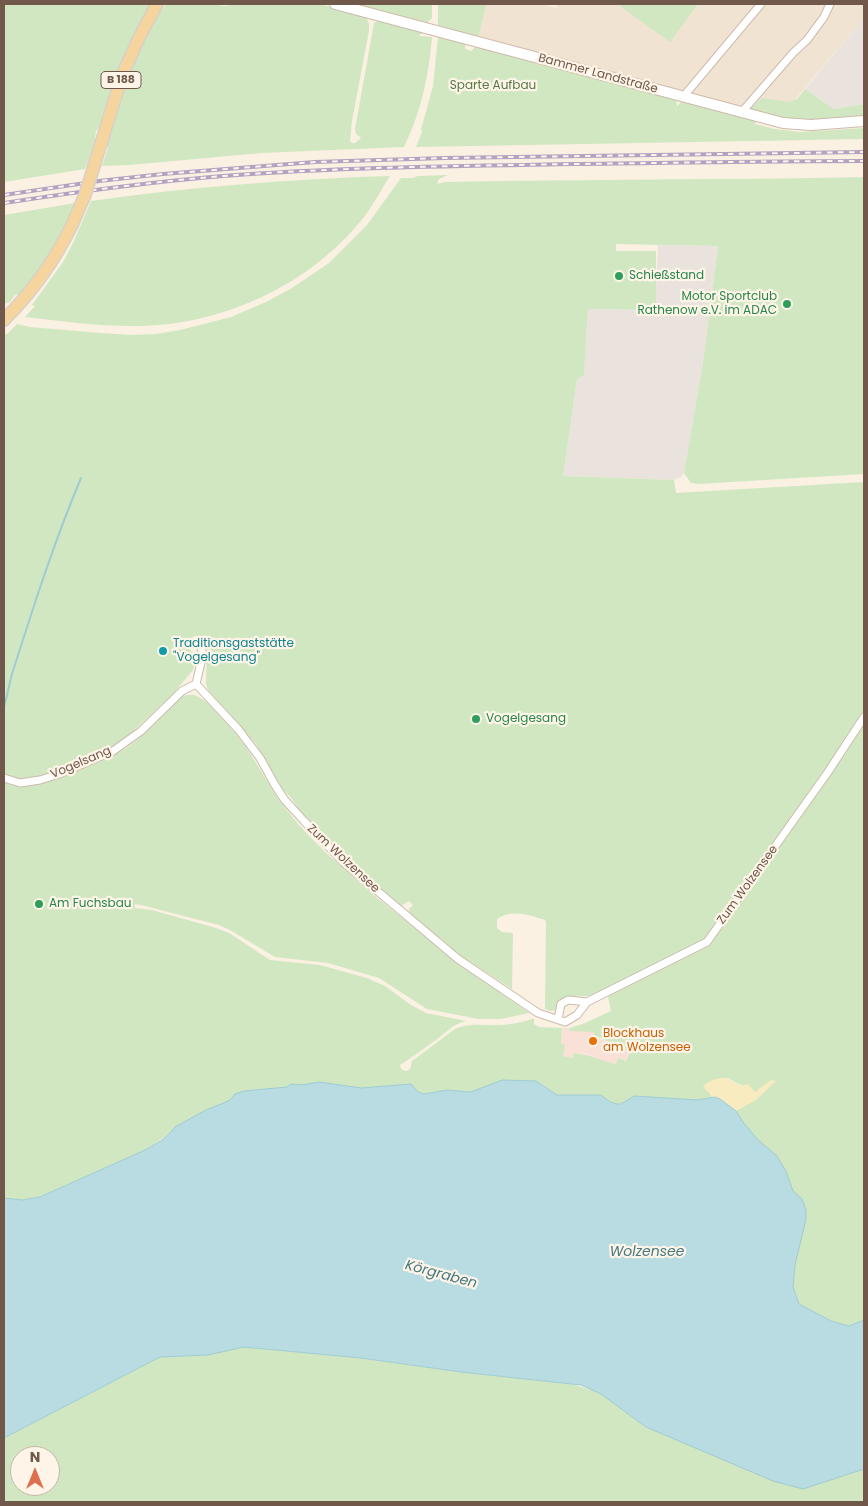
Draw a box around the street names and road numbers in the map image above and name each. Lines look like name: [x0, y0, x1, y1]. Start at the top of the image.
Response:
street label: Bammer Landstraße: [537, 51, 659, 97]
road number: B 188: [101, 72, 141, 88]
street label: Vogelsang: [49, 744, 113, 782]
street label: Zum Wolzensee: [304, 822, 382, 896]
street label: Zum Wolzensee: [715, 843, 781, 927]

